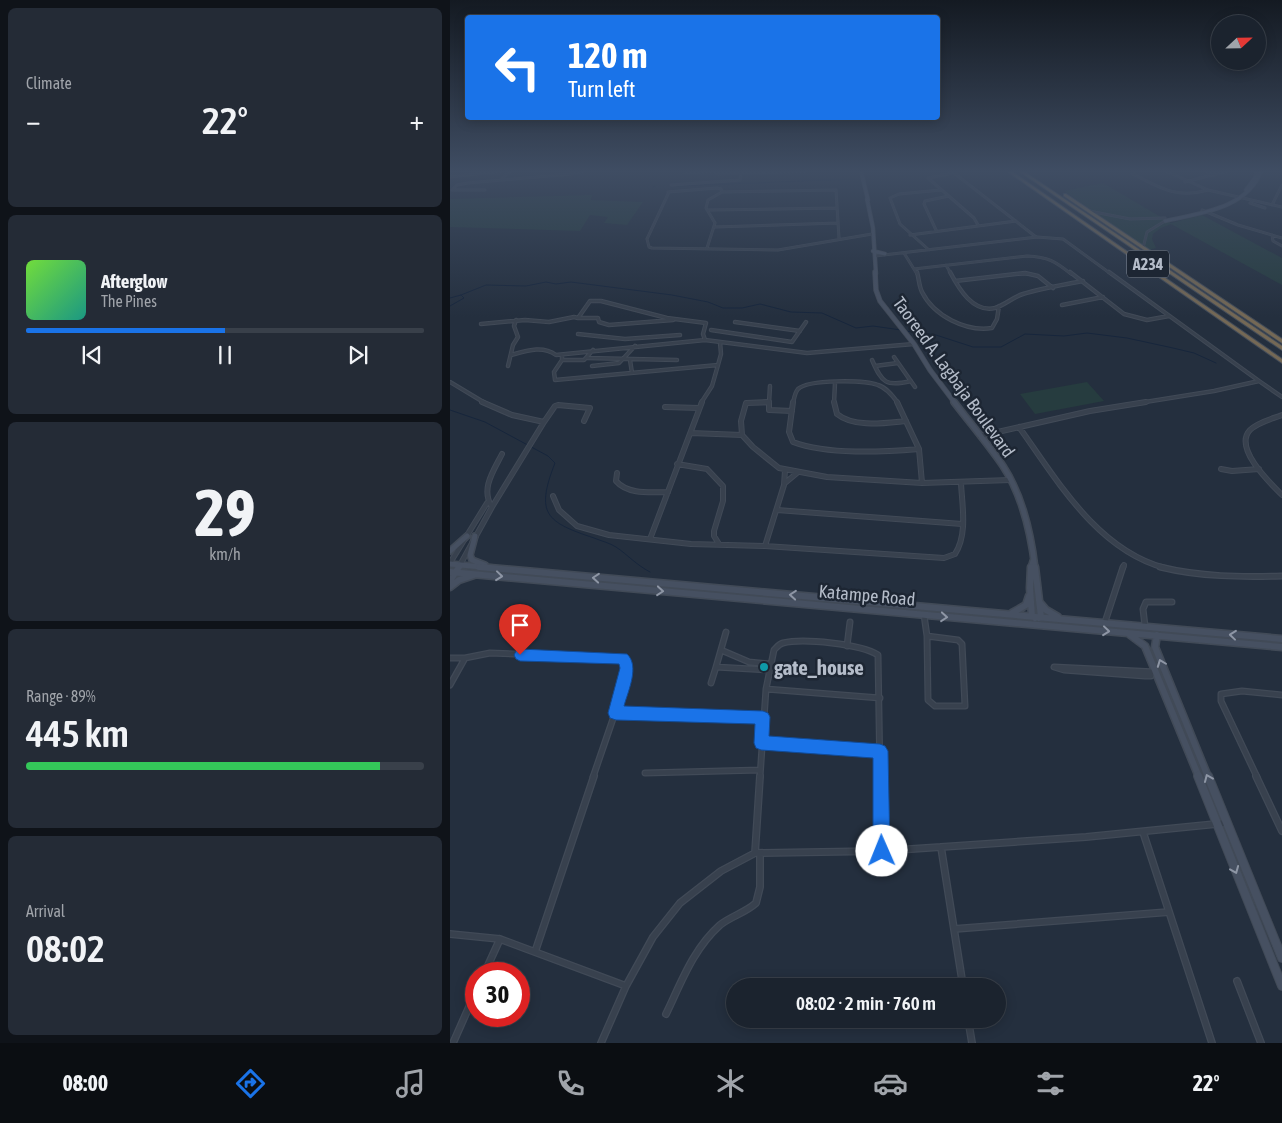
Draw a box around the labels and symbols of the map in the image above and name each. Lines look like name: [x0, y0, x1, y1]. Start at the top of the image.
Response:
north arrow: [1211, 15, 1266, 70]
road number: A234: [1127, 250, 1169, 278]
street label: Taoreed A. Lagbaja Boulevard: [889, 293, 1019, 461]
one-way arrow: [495, 570, 503, 581]
one-way arrow: [592, 573, 600, 584]
street label: Katampe Road: [818, 580, 916, 610]
one-way arrow: [657, 586, 665, 597]
one-way arrow: [789, 590, 797, 601]
pin: [499, 604, 541, 655]
one-way arrow: [940, 611, 948, 622]
one-way arrow: [1102, 625, 1110, 636]
one-way arrow: [1229, 630, 1237, 641]
place label: gate_house: [774, 655, 864, 679]
one-way arrow: [1157, 659, 1167, 668]
marker: gate_house: [758, 661, 770, 673]
one-way arrow: [1204, 774, 1214, 783]
position arrow: [855, 824, 907, 876]
one-way arrow: [1229, 865, 1240, 874]
speed limit sign: 30: [465, 962, 530, 1027]

